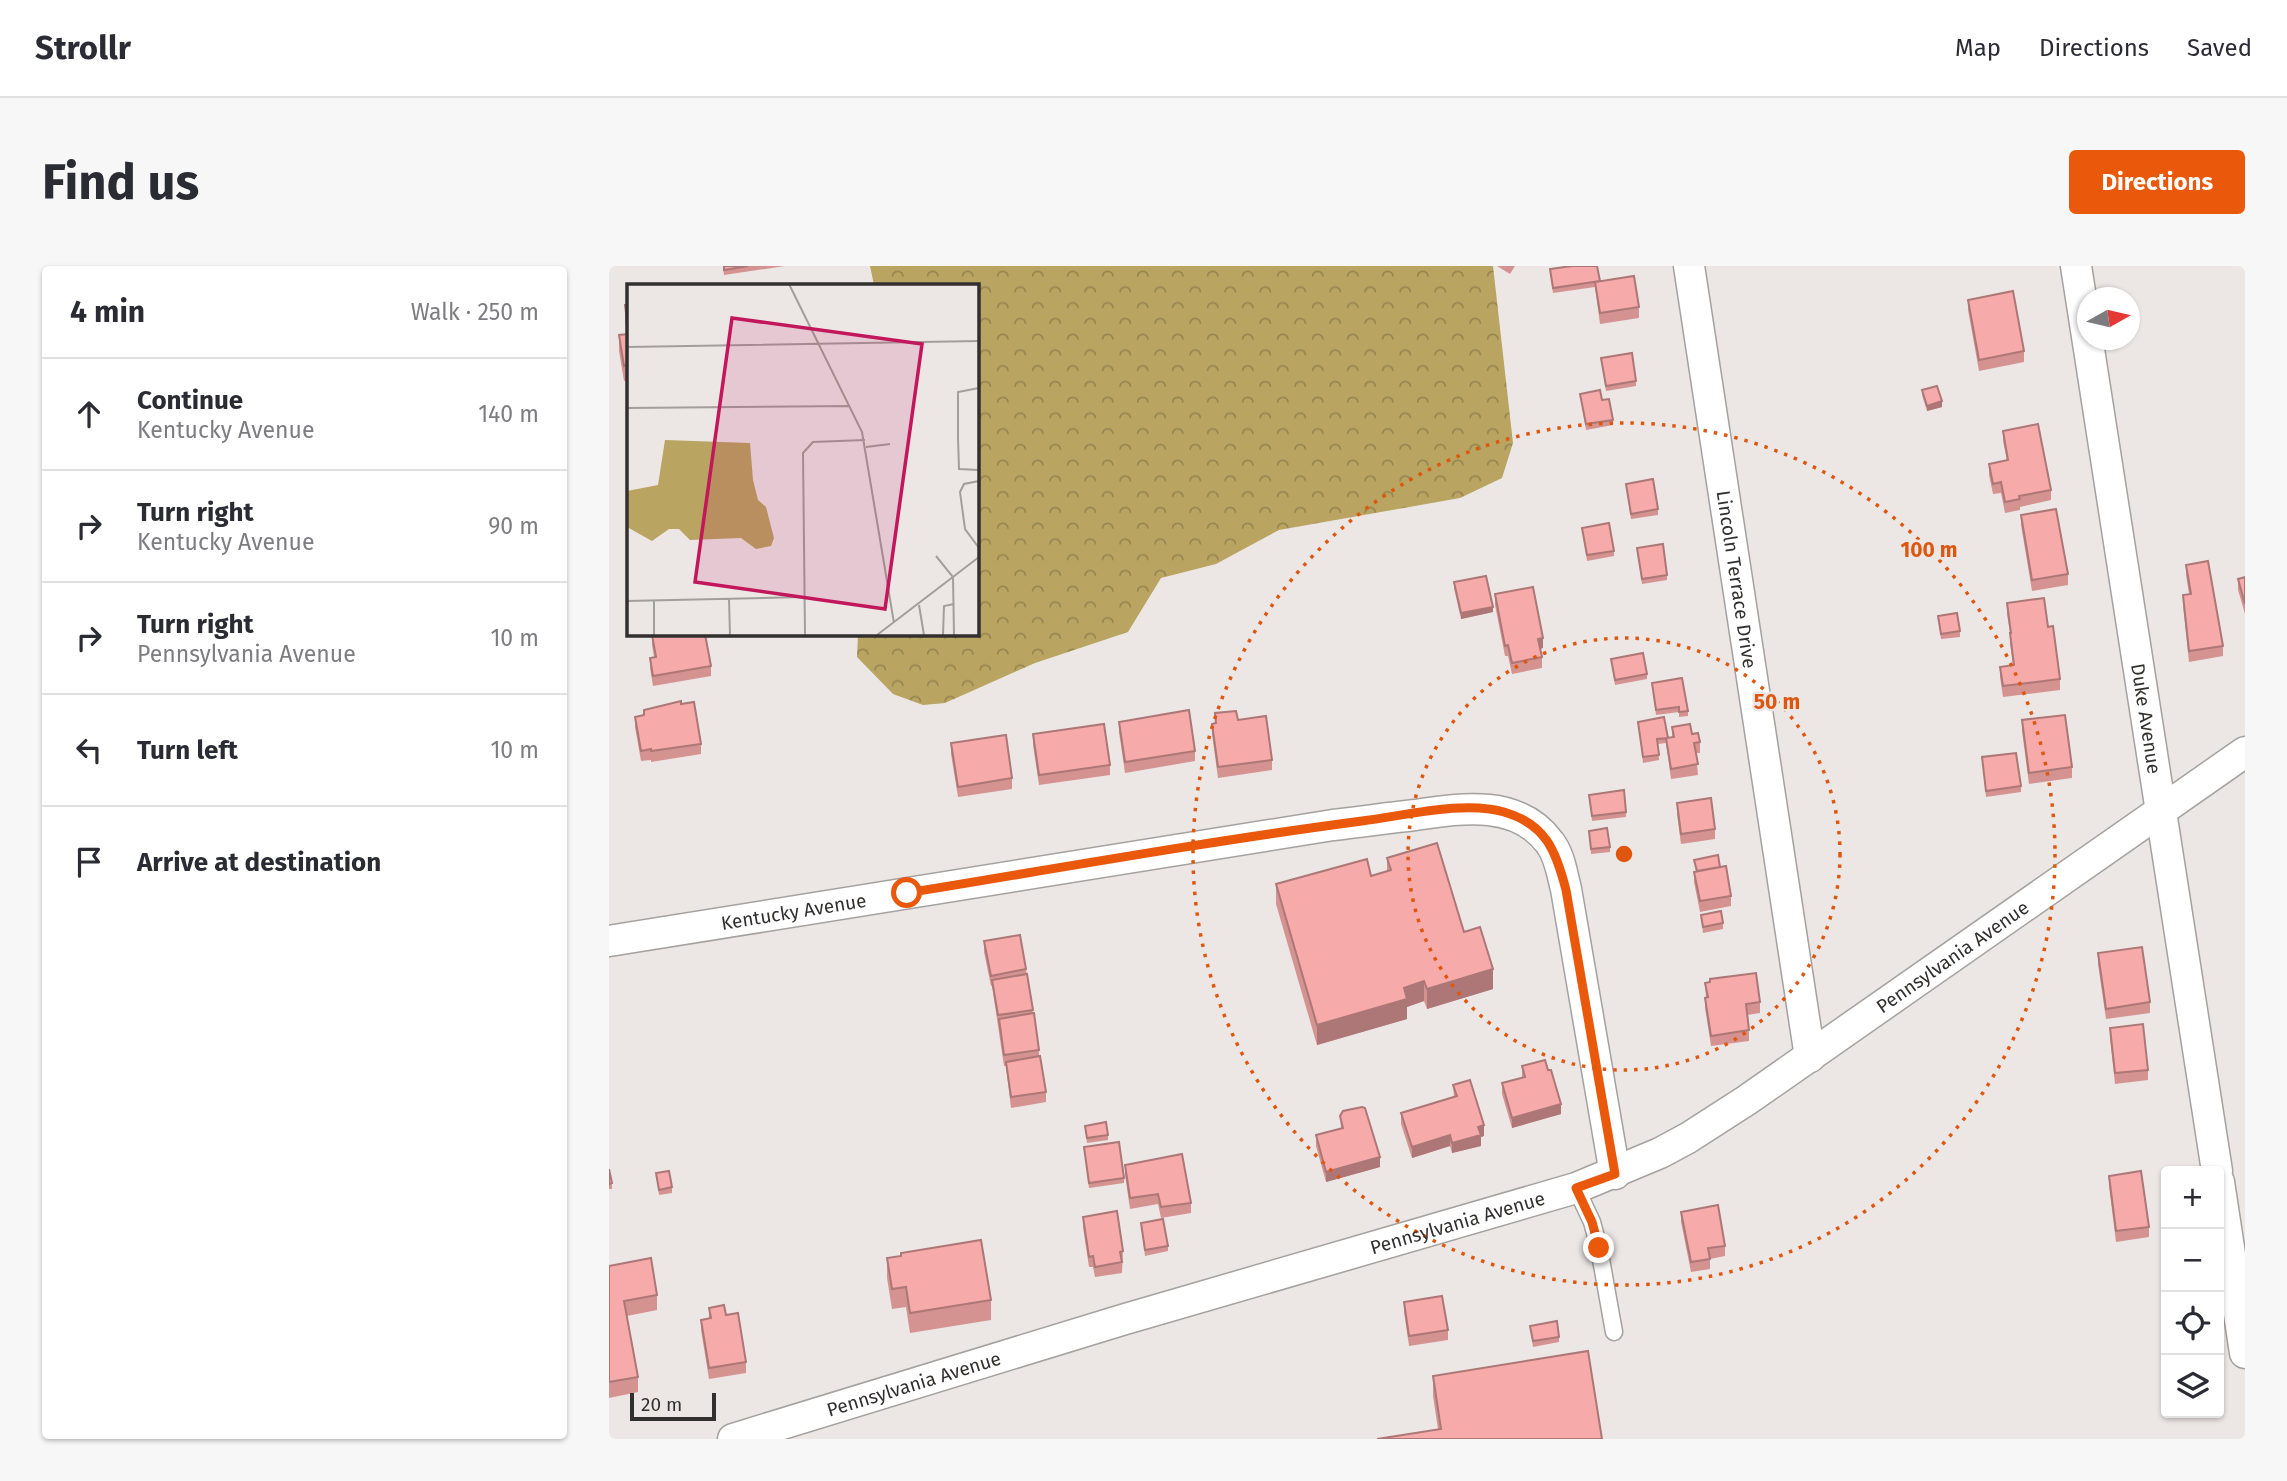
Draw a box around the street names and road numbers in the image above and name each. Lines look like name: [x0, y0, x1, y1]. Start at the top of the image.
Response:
street label: Lincoln Terrace Drive: [1711, 489, 1761, 670]
street label: Duke Avenue: [2126, 662, 2166, 775]
street label: Kentucky Avenue: [719, 889, 868, 935]
street label: Pennsylvania Avenue: [1872, 896, 2033, 1018]
street label: Pennsylvania Avenue: [1367, 1187, 1547, 1259]
street label: Pennsylvania Avenue: [824, 1347, 1004, 1422]

